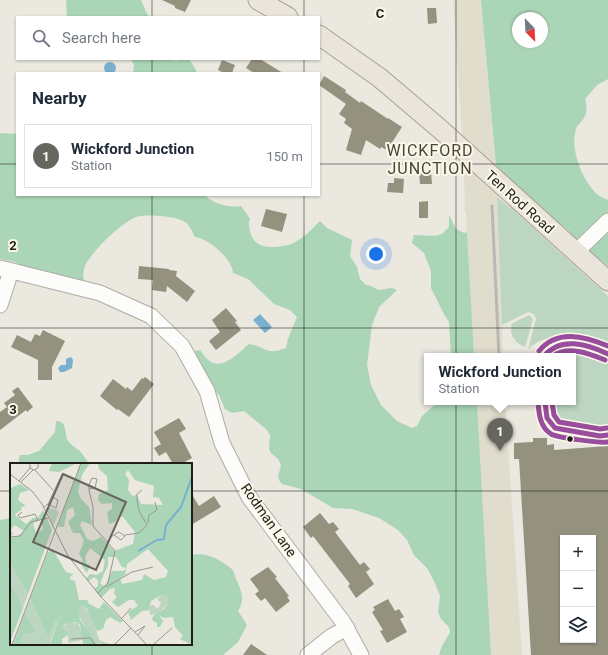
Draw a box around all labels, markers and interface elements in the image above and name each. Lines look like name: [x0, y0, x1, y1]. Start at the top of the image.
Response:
text: C: [376, 6, 385, 21]
north arrow: [512, 12, 548, 48]
search box: [16, 16, 320, 60]
icon: search: [30, 27, 52, 49]
text: Search here: [62, 29, 141, 47]
text: Nearby: [32, 88, 87, 108]
text: Wickford Junction: [71, 140, 194, 158]
district label: WICKFORD JUNCTION: [386, 141, 474, 178]
text: 1: [42, 149, 50, 164]
text: 150 m: [266, 149, 303, 164]
text: Station: [71, 158, 112, 173]
street label: Ten Rod Road: [483, 167, 557, 237]
text: 2: [9, 238, 17, 253]
your location: [366, 244, 386, 264]
popup: [424, 353, 576, 405]
text: Wickford Junction: [438, 363, 562, 381]
text: Station: [438, 381, 479, 396]
text: 3: [9, 402, 17, 417]
pin: 1: [487, 418, 513, 451]
unlabelled marker: [565, 434, 575, 444]
inset map: [10, 463, 192, 645]
street label: Rodman Lane: [238, 480, 300, 560]
map controls: [560, 535, 596, 643]
button: +: [560, 535, 596, 571]
button: −: [560, 571, 596, 607]
button: layers: [560, 607, 596, 643]

